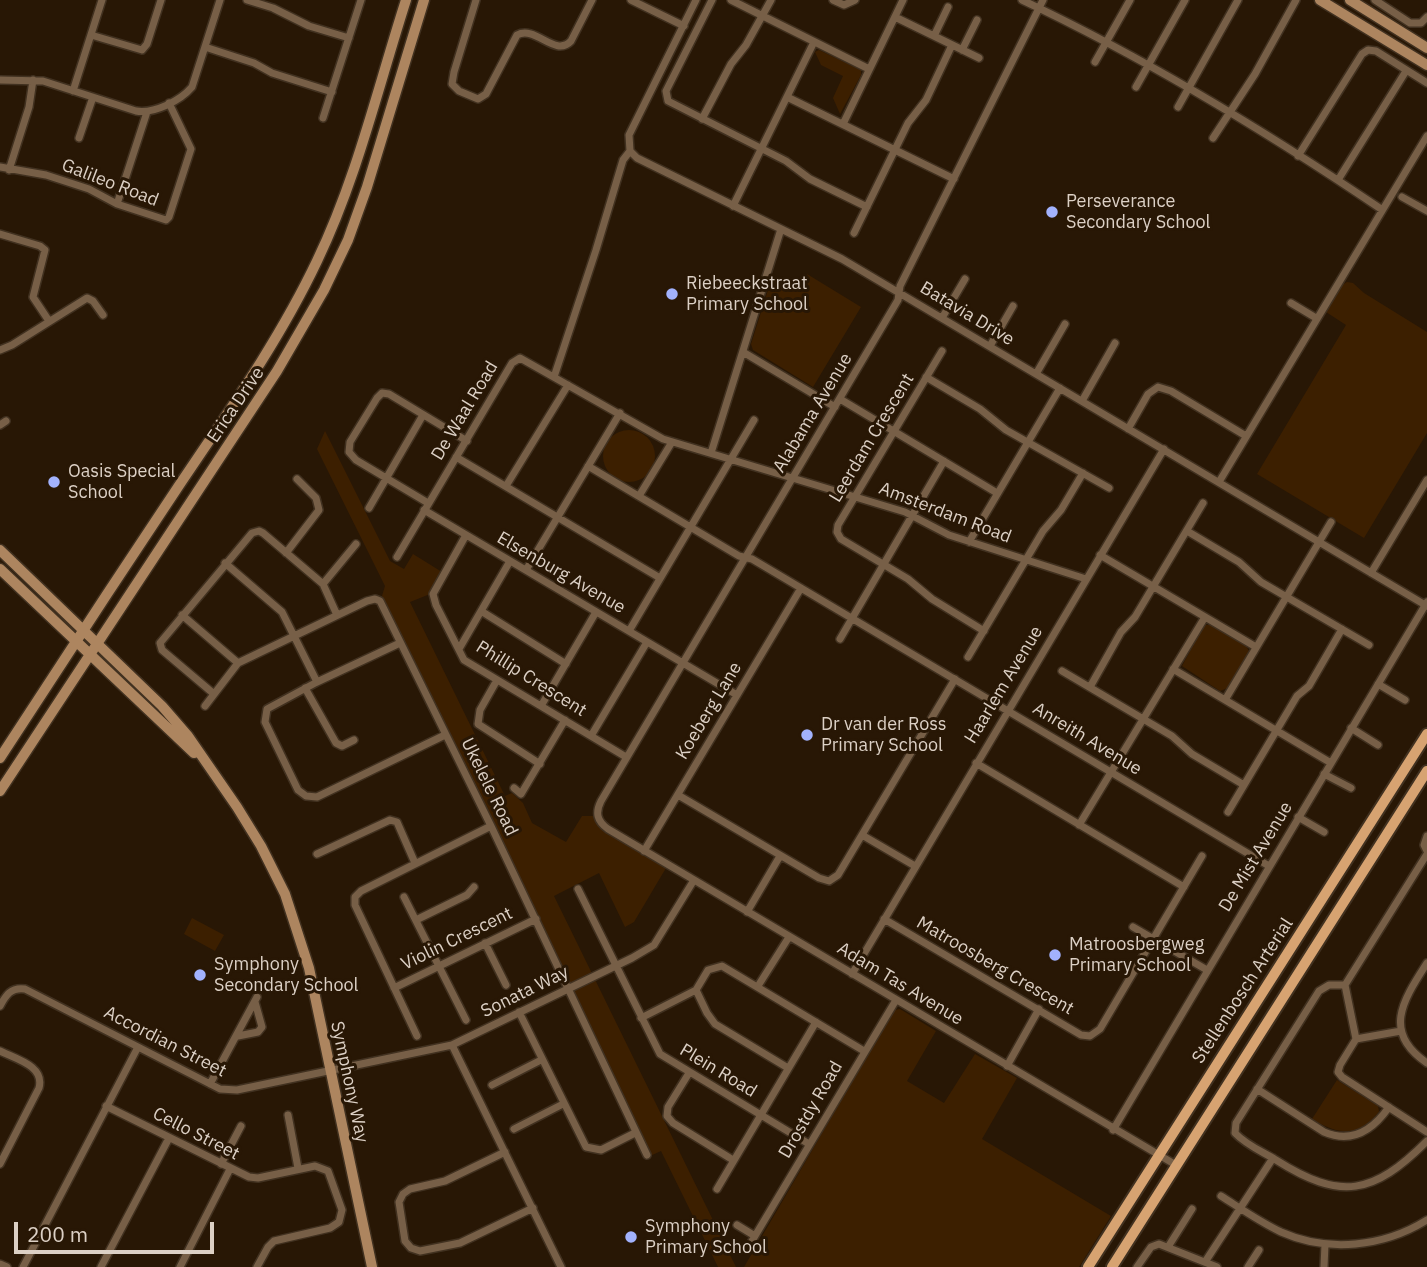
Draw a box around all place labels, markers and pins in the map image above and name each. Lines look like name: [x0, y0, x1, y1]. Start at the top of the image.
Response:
place label: Perseverance Secondary School: [1066, 191, 1210, 234]
marker: Perseverance Secondary School: [1044, 204, 1060, 220]
place label: Riebeeckstraat Primary School: [686, 273, 808, 316]
marker: Riebeeckstraat Primary School: [664, 286, 680, 302]
place label: Oasis Special School: [68, 461, 175, 504]
marker: Oasis Special School: [46, 474, 62, 490]
place label: Dr van der Ross Primary School: [821, 714, 947, 756]
marker: Dr van der Ross Primary School: [799, 727, 815, 743]
place label: Matroosbergweg Primary School: [1069, 934, 1204, 976]
marker: Matroosbergweg Primary School: [1047, 947, 1063, 963]
place label: Symphony Secondary School: [214, 954, 358, 996]
marker: Symphony Secondary School: [192, 967, 208, 983]
place label: Symphony Primary School: [645, 1216, 767, 1258]
marker: Symphony Primary School: [623, 1229, 639, 1245]

